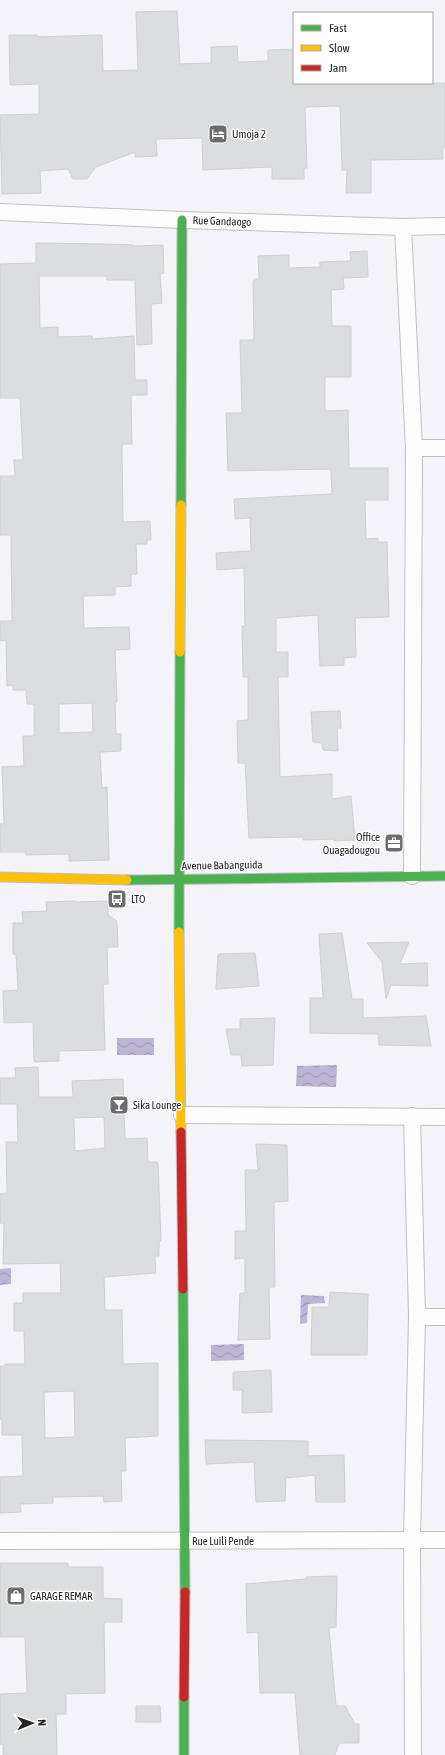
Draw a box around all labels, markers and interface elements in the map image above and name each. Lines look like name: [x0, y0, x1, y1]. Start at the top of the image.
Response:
legend: [293, 12, 433, 84]
text: Fast: [329, 21, 347, 35]
text: Slow: [329, 41, 350, 55]
text: Jam: [329, 61, 347, 75]
hotel icon: Umoja 2: [207, 123, 229, 145]
place label: Umoja 2: [232, 128, 266, 140]
street label: Rue Gandaogo: [192, 214, 252, 228]
place label: Office Ouagadougou: [323, 831, 380, 856]
office icon: Office Ouagadougou: [383, 832, 405, 854]
street label: Avenue Babanguida: [181, 858, 263, 872]
bus stop icon: LTO: [106, 888, 128, 910]
place label: LTO: [131, 893, 145, 905]
bar icon: Sika Lounge: [108, 1094, 130, 1116]
place label: Sika Lounge: [133, 1099, 181, 1111]
street label: Rue Luili Pende: [192, 1535, 254, 1547]
shop icon: GARAGE REMAR: [5, 1585, 27, 1607]
place label: GARAGE REMAR: [30, 1590, 93, 1602]
north arrow: [12, 1703, 52, 1743]
text: N: [36, 1719, 48, 1726]

